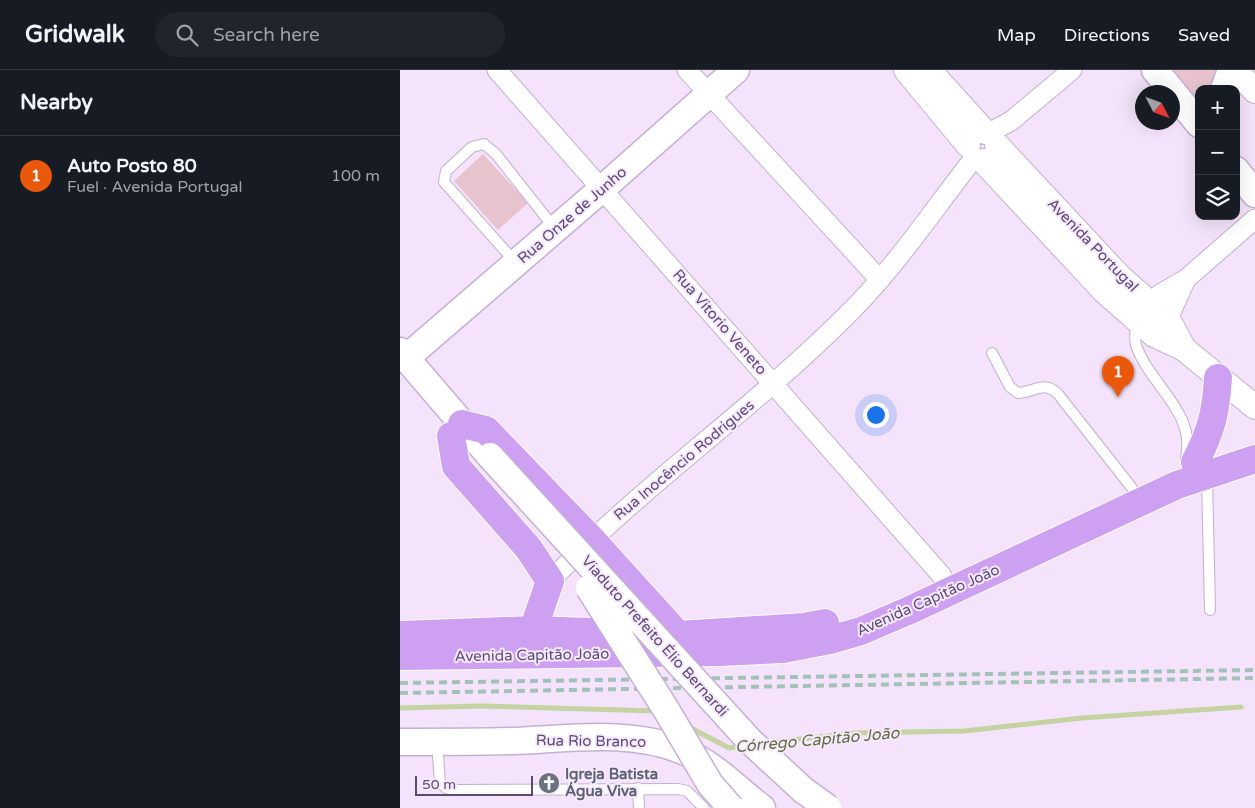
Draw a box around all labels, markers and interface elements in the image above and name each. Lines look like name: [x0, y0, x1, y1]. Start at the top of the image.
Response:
search box: [155, 12, 505, 57]
text: Gridwalk: [25, 20, 125, 49]
icon: search: [173, 21, 201, 49]
text: Search here: [213, 24, 320, 46]
text: Map: [997, 24, 1036, 46]
text: Directions: [1064, 24, 1150, 46]
text: Saved: [1178, 24, 1230, 46]
north arrow: [1135, 85, 1180, 130]
map controls: [1195, 85, 1240, 220]
button: +: [1195, 85, 1240, 130]
text: Nearby: [20, 90, 93, 115]
button: −: [1195, 130, 1240, 175]
text: Auto Posto 80: [67, 155, 197, 177]
street label: Rua Onze de Junho: [514, 163, 630, 267]
text: 1: [31, 166, 41, 186]
text: 100 m: [331, 166, 380, 186]
button: layers: [1195, 175, 1240, 220]
text: Fuel · Avenida Portugal: [67, 177, 243, 197]
street label: Avenida Portugal: [1044, 195, 1142, 295]
street label: Rua Vitorio Veneto: [669, 266, 771, 378]
pin: 1: [1102, 356, 1134, 397]
street label: Rua Inocêncio Rodrigues: [610, 396, 758, 524]
your location: [863, 402, 889, 428]
street label: Viaduto Prefeito Élio Bernardi: [578, 552, 732, 720]
street label: Avenida Capitão João: [854, 560, 1002, 640]
street label: Avenida Capitão João: [455, 645, 609, 665]
water label: Córrego Capitão João: [734, 723, 901, 757]
street label: Rua Rio Branco: [536, 731, 646, 751]
place label: Igreja Batista Água Viva: [565, 765, 658, 801]
church icon: Igreja Batista Água Viva: [537, 771, 561, 795]
scale bar: [415, 773, 532, 796]
text: 50 m: [422, 776, 456, 793]

